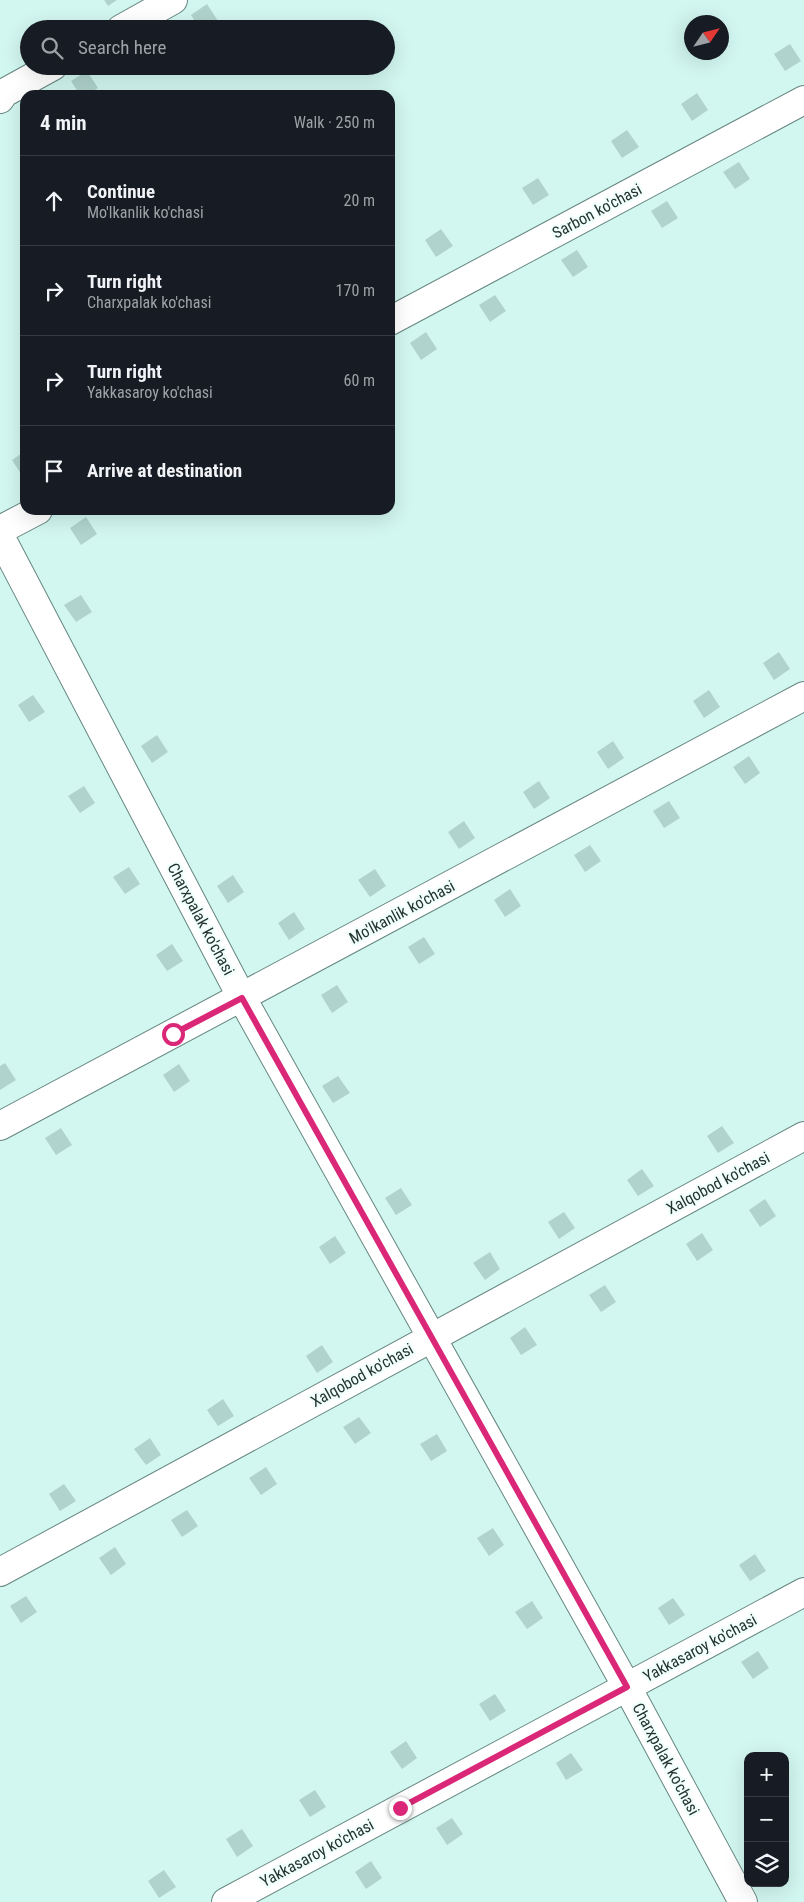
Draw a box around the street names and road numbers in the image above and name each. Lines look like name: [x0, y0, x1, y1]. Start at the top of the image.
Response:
street label: Sarbon ko'chasi: [549, 180, 645, 242]
street label: Charxpalak ko'chasi: [163, 860, 239, 978]
street label: Mo'lkanlik ko'chasi: [346, 876, 458, 948]
street label: Xalqobod ko'chasi: [663, 1148, 773, 1218]
street label: Xalqobod ko'chasi: [308, 1339, 416, 1411]
street label: Yakkasaroy ko'chasi: [640, 1610, 760, 1686]
street label: Charxpalak ko'chasi: [628, 1700, 704, 1818]
street label: Yakkasaroy ko'chasi: [257, 1815, 377, 1891]

